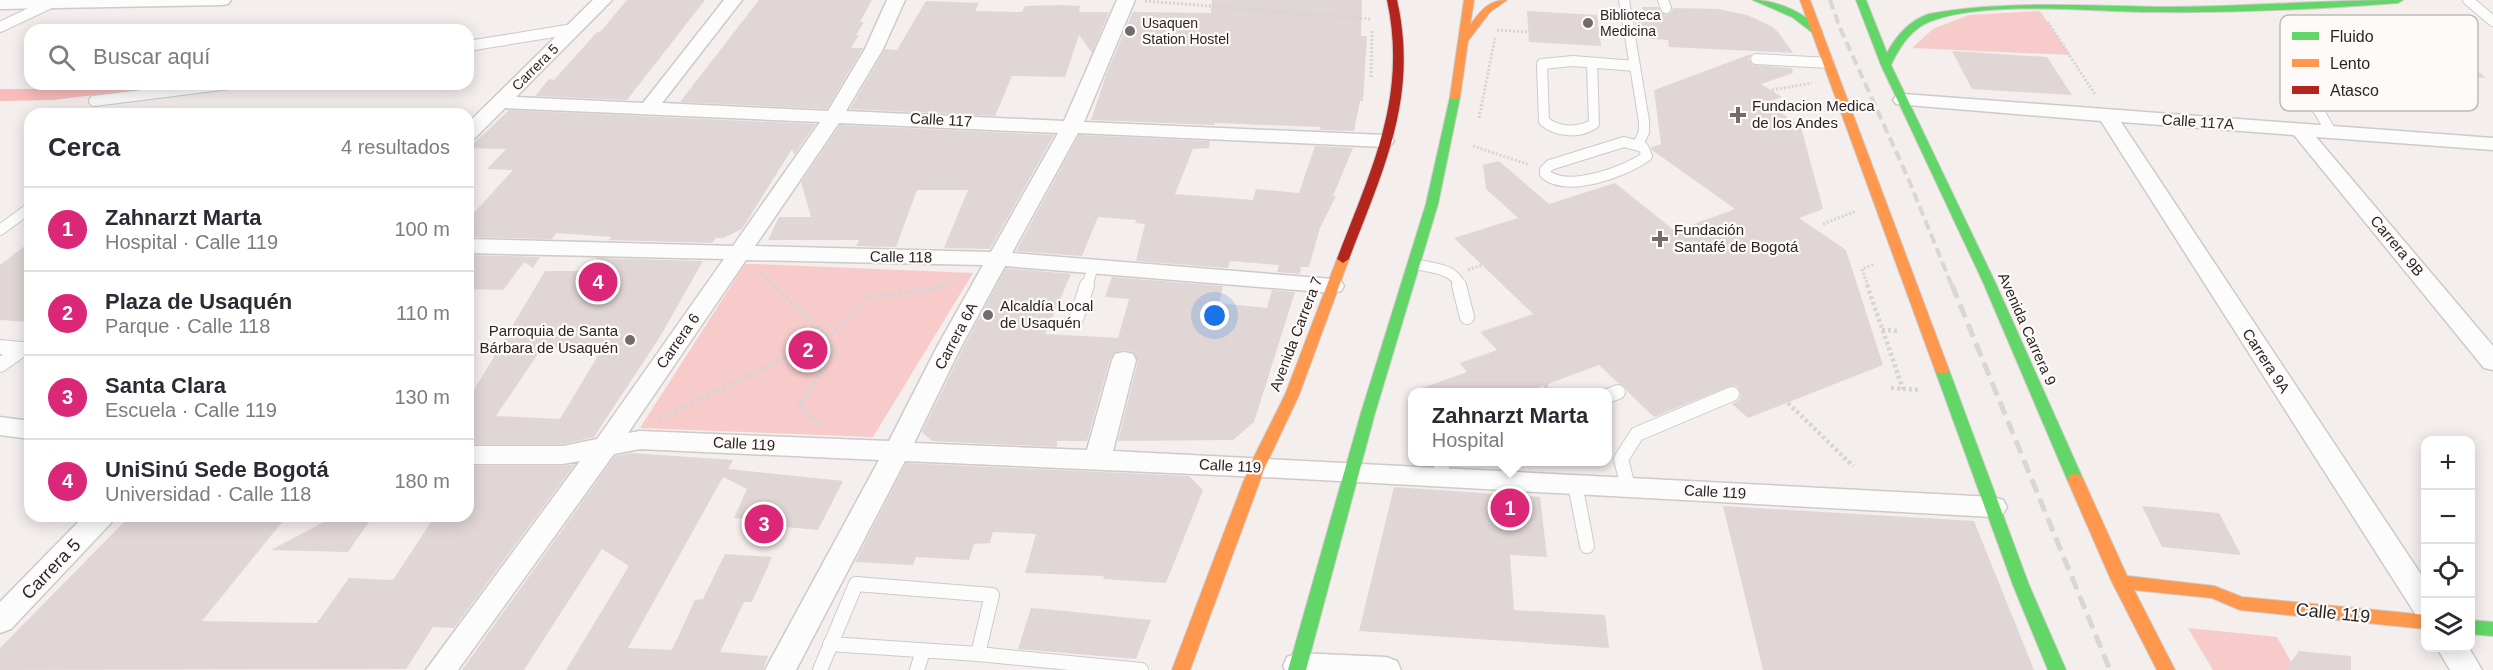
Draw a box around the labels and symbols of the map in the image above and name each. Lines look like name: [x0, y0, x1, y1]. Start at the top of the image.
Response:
place label: Biblioteca Medicina: [1600, 7, 1661, 39]
place label: Usaquen Station Hostel: [1142, 15, 1229, 47]
legend: [2280, 15, 2478, 111]
marker: Biblioteca Medicina: [1581, 16, 1595, 30]
marker: Usaquen Station Hostel: [1123, 24, 1137, 38]
text: Fluido: [2330, 28, 2374, 45]
street label: Carrera 5: [508, 40, 562, 94]
text: Lento: [2330, 55, 2370, 72]
text: Atasco: [2330, 82, 2379, 99]
place label: Fundacion Medica de los Andes: [1752, 97, 1875, 131]
marker: Fundacion Medica de los Andes: [1729, 106, 1747, 124]
street label: Calle 117: [909, 109, 973, 130]
street label: Calle 117A: [2161, 111, 2235, 133]
street label: Carrera 9B: [2367, 212, 2427, 279]
place label: Fundación Santafé de Bogotá: [1674, 221, 1799, 255]
marker: Fundación Santafé de Bogotá: [1651, 230, 1669, 248]
street label: Calle 118: [870, 247, 932, 266]
pin: 4: [578, 260, 618, 304]
street label: Avenida Carrera 9: [1995, 270, 2060, 388]
street label: Avenida Carrera 7: [1266, 274, 1325, 394]
place label: Alcaldía Local de Usaquén: [1000, 297, 1093, 331]
street label: Carrera 6A: [931, 299, 980, 372]
your location: [1200, 301, 1229, 330]
marker: Alcaldía Local de Usaquén: [981, 308, 995, 322]
street label: Carrera 6: [652, 310, 703, 372]
place label: Parroquia de Santa Bárbara de Usaquén: [480, 322, 619, 356]
street label: Carrera 9A: [2239, 325, 2294, 396]
pin: 2: [788, 328, 828, 372]
marker: Parroquia de Santa Bárbara de Usaquén: [623, 333, 637, 347]
street label: Calle 119: [712, 433, 776, 454]
street label: Calle 119: [1198, 455, 1262, 476]
street label: Calle 119: [1683, 481, 1747, 502]
pin: 1: [1490, 486, 1530, 530]
pin: 3: [744, 502, 783, 546]
street label: Carrera 5: [17, 535, 85, 603]
street label: Calle 119: [2295, 599, 2371, 627]

